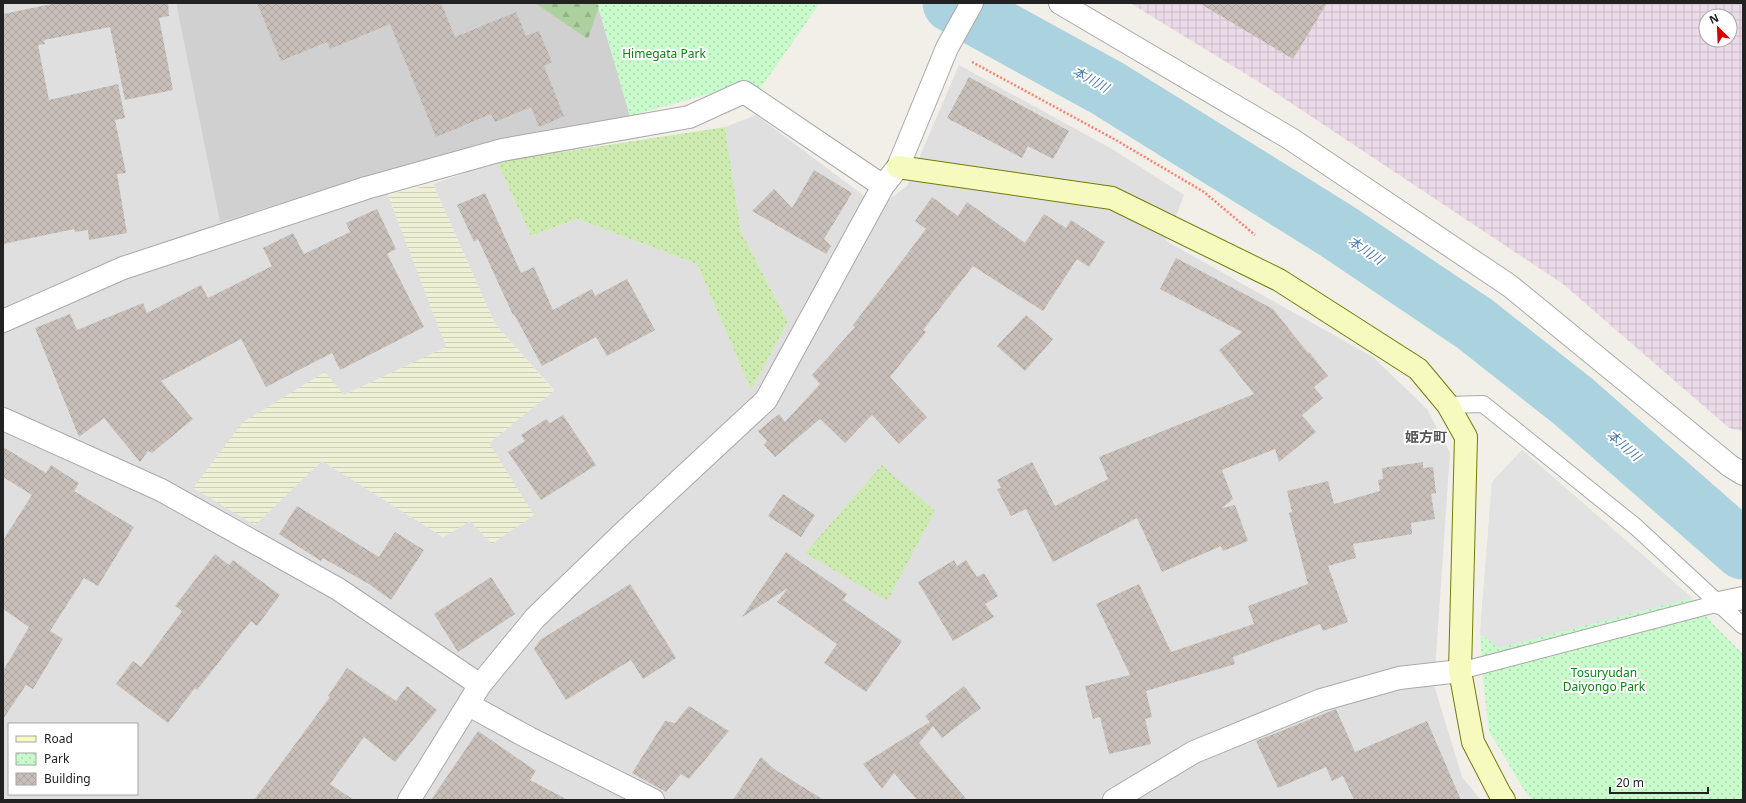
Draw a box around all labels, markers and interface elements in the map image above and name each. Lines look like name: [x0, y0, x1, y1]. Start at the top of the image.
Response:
north arrow: [1698, 8, 1738, 48]
text: N: [1707, 10, 1721, 27]
park label: Himegata Park: [622, 45, 706, 62]
water label: 本川川: [1070, 62, 1114, 97]
water label: 本川川: [1345, 232, 1389, 269]
water label: 本川川: [1603, 425, 1646, 466]
district label: 姫方町: [1405, 427, 1447, 446]
park label: Tosuryudan Daiyongo Park: [1563, 664, 1646, 695]
legend: [8, 723, 138, 795]
text: Road: [44, 730, 73, 747]
text: Park: [44, 750, 70, 767]
scale bar: [1610, 769, 1708, 795]
text: Building: [44, 770, 91, 787]
text: 20 m: [1616, 774, 1644, 791]

